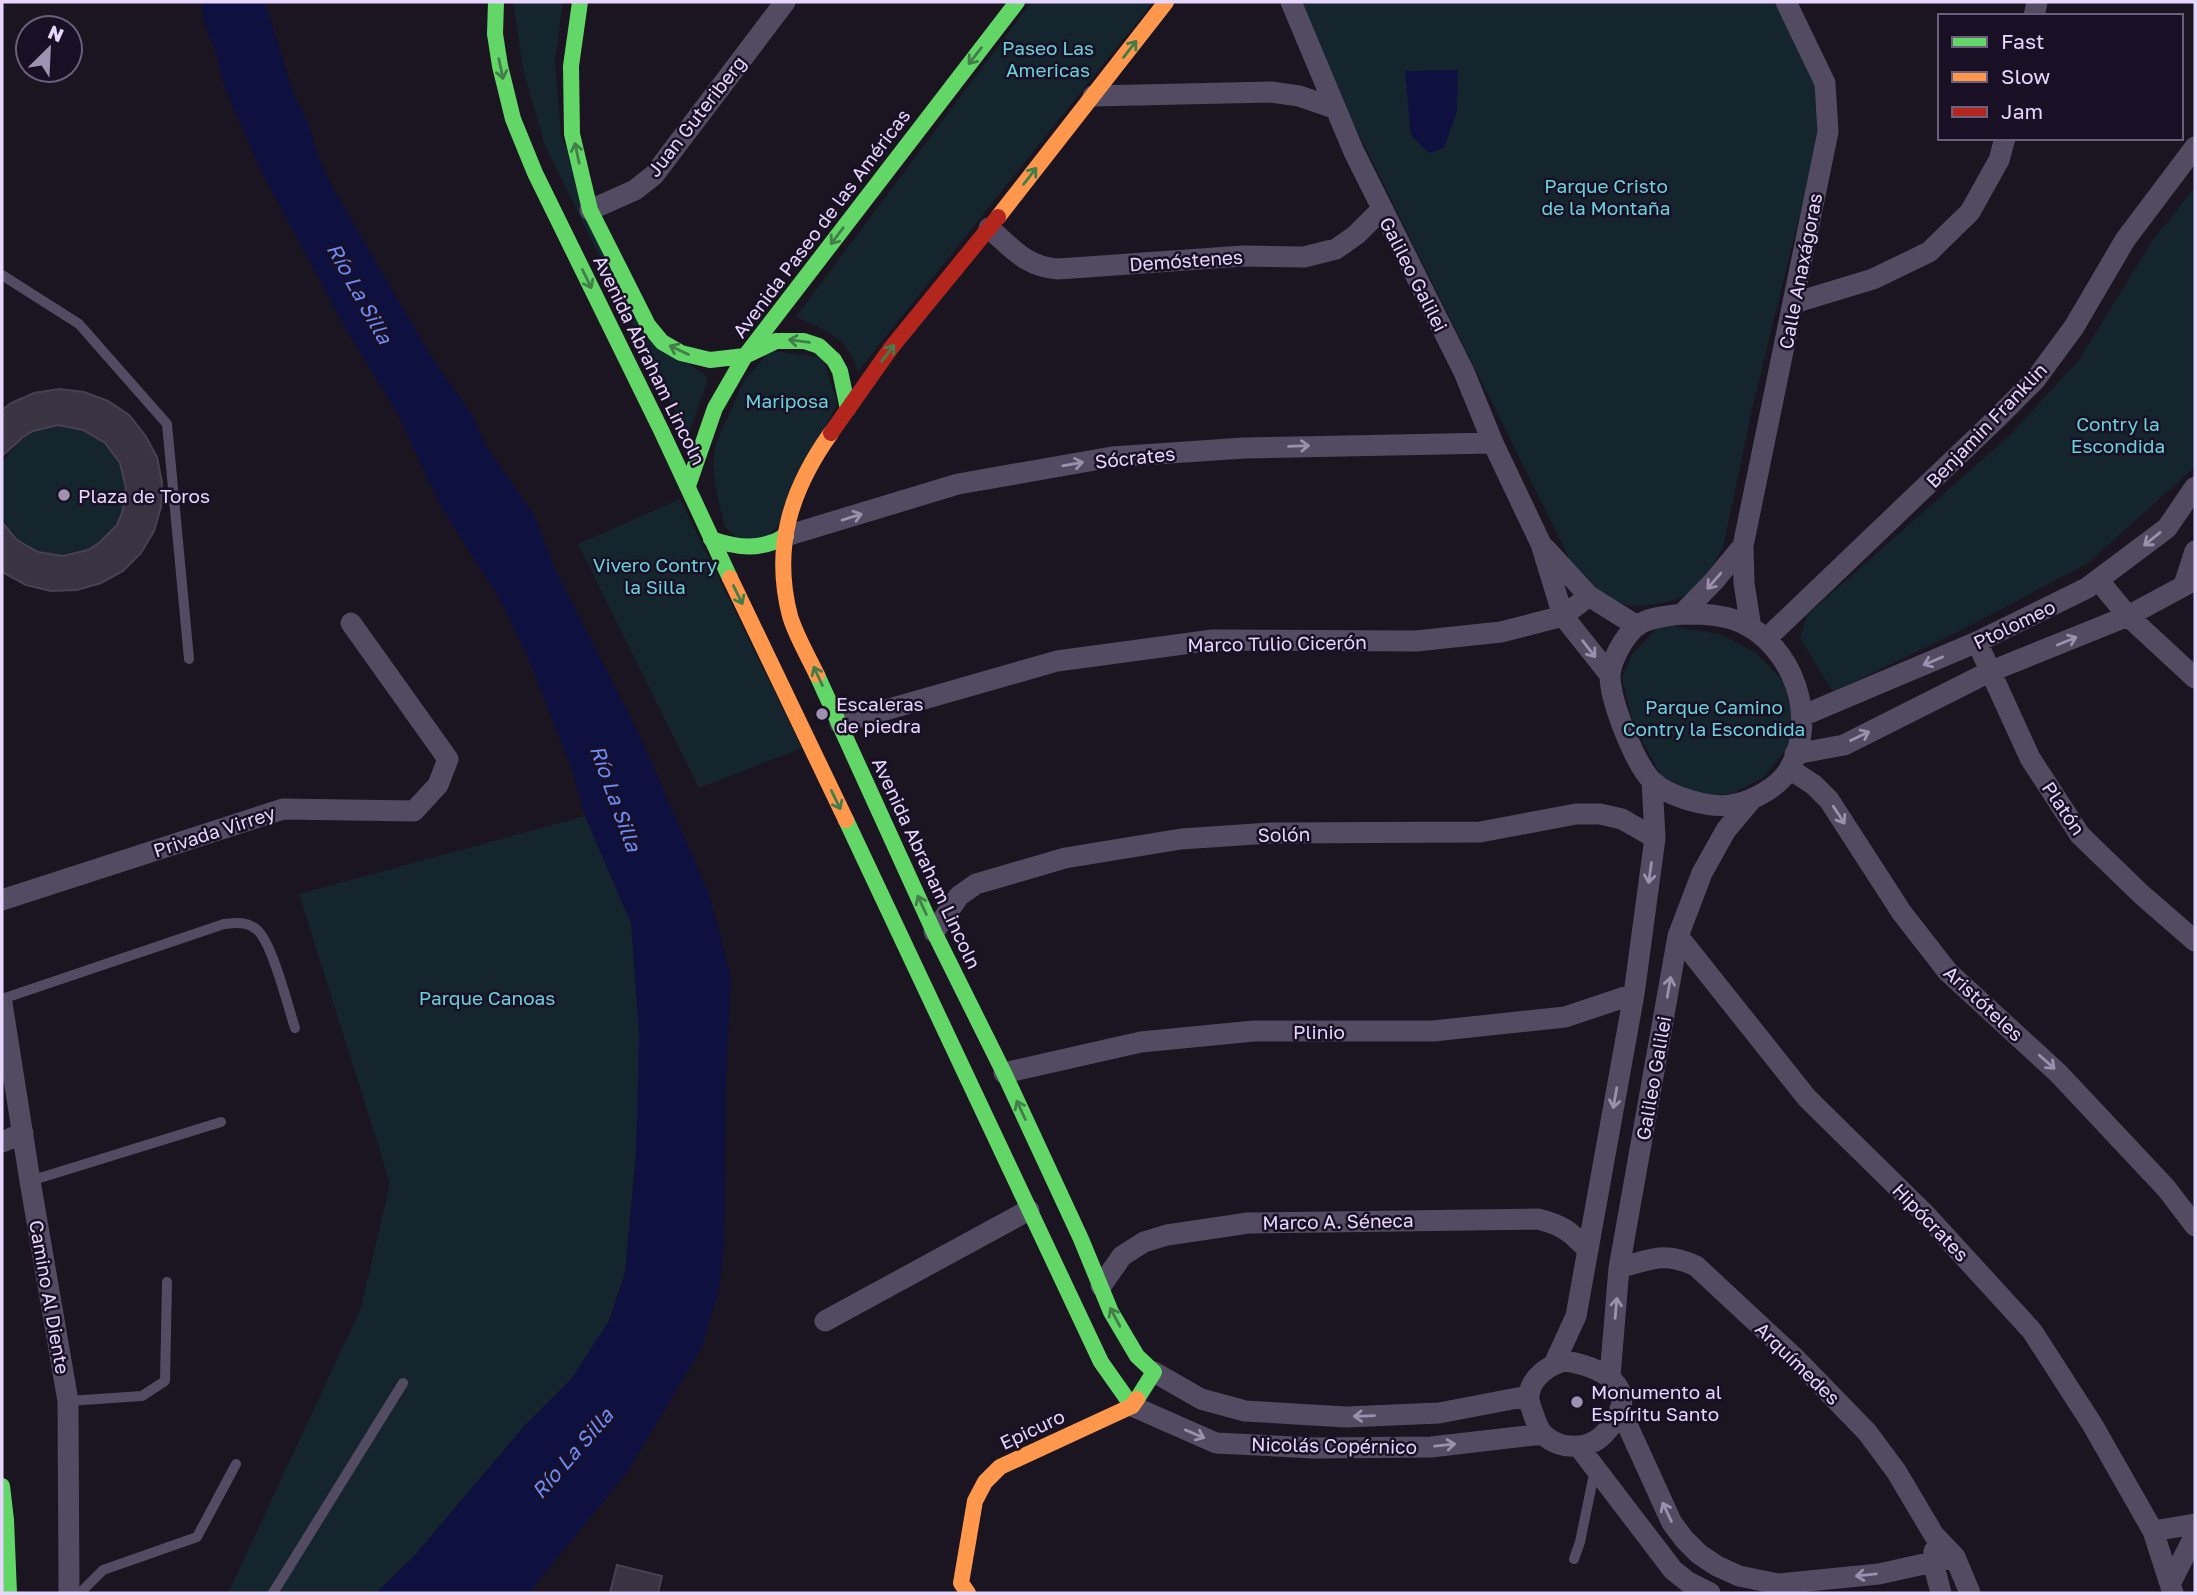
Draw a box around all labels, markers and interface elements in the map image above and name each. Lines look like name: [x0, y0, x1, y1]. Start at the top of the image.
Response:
north arrow: [14, 14, 84, 84]
legend: [1938, 14, 2183, 140]
text: N: [45, 20, 67, 46]
text: Fast: [2001, 28, 2044, 54]
park label: Paseo Las Americas: [1002, 36, 1094, 81]
one-way arrow: [1122, 40, 1137, 58]
one-way arrow: [968, 46, 983, 65]
street label: Juan Guteriberg: [642, 51, 750, 181]
one-way arrow: [495, 57, 509, 80]
text: Slow: [2001, 63, 2050, 89]
text: Jam: [2001, 98, 2043, 124]
street label: Avenida Paseo de las Américas: [727, 104, 915, 342]
one-way arrow: [569, 142, 583, 165]
one-way arrow: [1022, 167, 1037, 186]
park label: Parque Cristo de la Montaña: [1541, 174, 1671, 219]
street label: Calle Anaxágoras: [1774, 191, 1826, 351]
street label: Galileo Galilei: [1375, 213, 1453, 335]
one-way arrow: [829, 227, 844, 245]
water label: Río La Silla: [322, 238, 399, 349]
street label: Demóstenes: [1128, 245, 1244, 275]
street label: Avenida Abraham Lincoln: [589, 251, 711, 469]
one-way arrow: [581, 268, 594, 289]
one-way arrow: [788, 335, 811, 348]
one-way arrow: [669, 343, 690, 356]
one-way arrow: [880, 345, 895, 363]
street label: Benjamin Franklin: [1921, 358, 2051, 492]
park label: Mariposa: [745, 389, 829, 412]
park label: Contry la Escondida: [2071, 412, 2165, 457]
one-way arrow: [1288, 440, 1311, 453]
street label: Sócrates: [1094, 441, 1176, 473]
one-way arrow: [1061, 457, 1084, 470]
place label: Plaza de Toros: [78, 484, 210, 507]
marker: Plaza de Toros: [56, 487, 72, 503]
one-way arrow: [841, 509, 863, 522]
one-way arrow: [2144, 531, 2162, 547]
park label: Vivero Contry la Silla: [593, 553, 718, 598]
one-way arrow: [1706, 572, 1722, 590]
one-way arrow: [732, 584, 745, 605]
street label: Ptolomeo: [1969, 594, 2059, 654]
street label: Marco Tulio Cicerón: [1187, 630, 1367, 656]
one-way arrow: [2055, 634, 2077, 647]
one-way arrow: [1582, 639, 1597, 658]
one-way arrow: [1923, 655, 1944, 668]
one-way arrow: [810, 666, 824, 687]
place label: Escaleras de piedra: [836, 692, 924, 737]
park label: Parque Camino Contry la Escondida: [1623, 695, 1805, 740]
marker: Escaleras de piedra: [814, 706, 830, 722]
one-way arrow: [1849, 729, 1870, 743]
water label: Río La Silla: [585, 741, 648, 856]
street label: Avenida Abraham Lincoln: [868, 754, 986, 972]
street label: Platón: [2038, 777, 2090, 839]
one-way arrow: [830, 789, 844, 810]
street label: Privada Virrey: [150, 800, 278, 862]
one-way arrow: [1832, 804, 1846, 824]
street label: Solón: [1258, 822, 1310, 846]
one-way arrow: [1643, 861, 1656, 884]
one-way arrow: [915, 895, 928, 916]
street label: Aristóteles: [1940, 961, 2028, 1045]
one-way arrow: [1663, 976, 1676, 999]
park label: Parque Canoas: [419, 986, 555, 1009]
street label: Galileo Galilei: [1631, 1014, 1675, 1142]
street label: Plinio: [1293, 1020, 1345, 1043]
one-way arrow: [2038, 1054, 2056, 1070]
one-way arrow: [1607, 1086, 1621, 1109]
one-way arrow: [1014, 1100, 1027, 1121]
street label: Hipócrates: [1888, 1178, 1974, 1266]
street label: Marco A. Séneca: [1262, 1208, 1414, 1234]
street label: Camino Al Diente: [25, 1218, 75, 1376]
one-way arrow: [1610, 1297, 1623, 1320]
one-way arrow: [1107, 1307, 1121, 1328]
street label: Arquímedes: [1751, 1317, 1845, 1409]
place label: Monumento al Espíritu Santo: [1591, 1380, 1722, 1425]
marker: Monumento al Espíritu Santo: [1569, 1394, 1585, 1410]
water label: Río La Silla: [526, 1402, 619, 1504]
street label: Epicuro: [996, 1404, 1068, 1454]
one-way arrow: [1352, 1410, 1375, 1423]
one-way arrow: [1183, 1428, 1205, 1441]
street label: Nicolás Copérnico: [1251, 1432, 1417, 1458]
one-way arrow: [1433, 1439, 1455, 1452]
one-way arrow: [1660, 1502, 1673, 1523]
one-way arrow: [1855, 1569, 1878, 1582]

